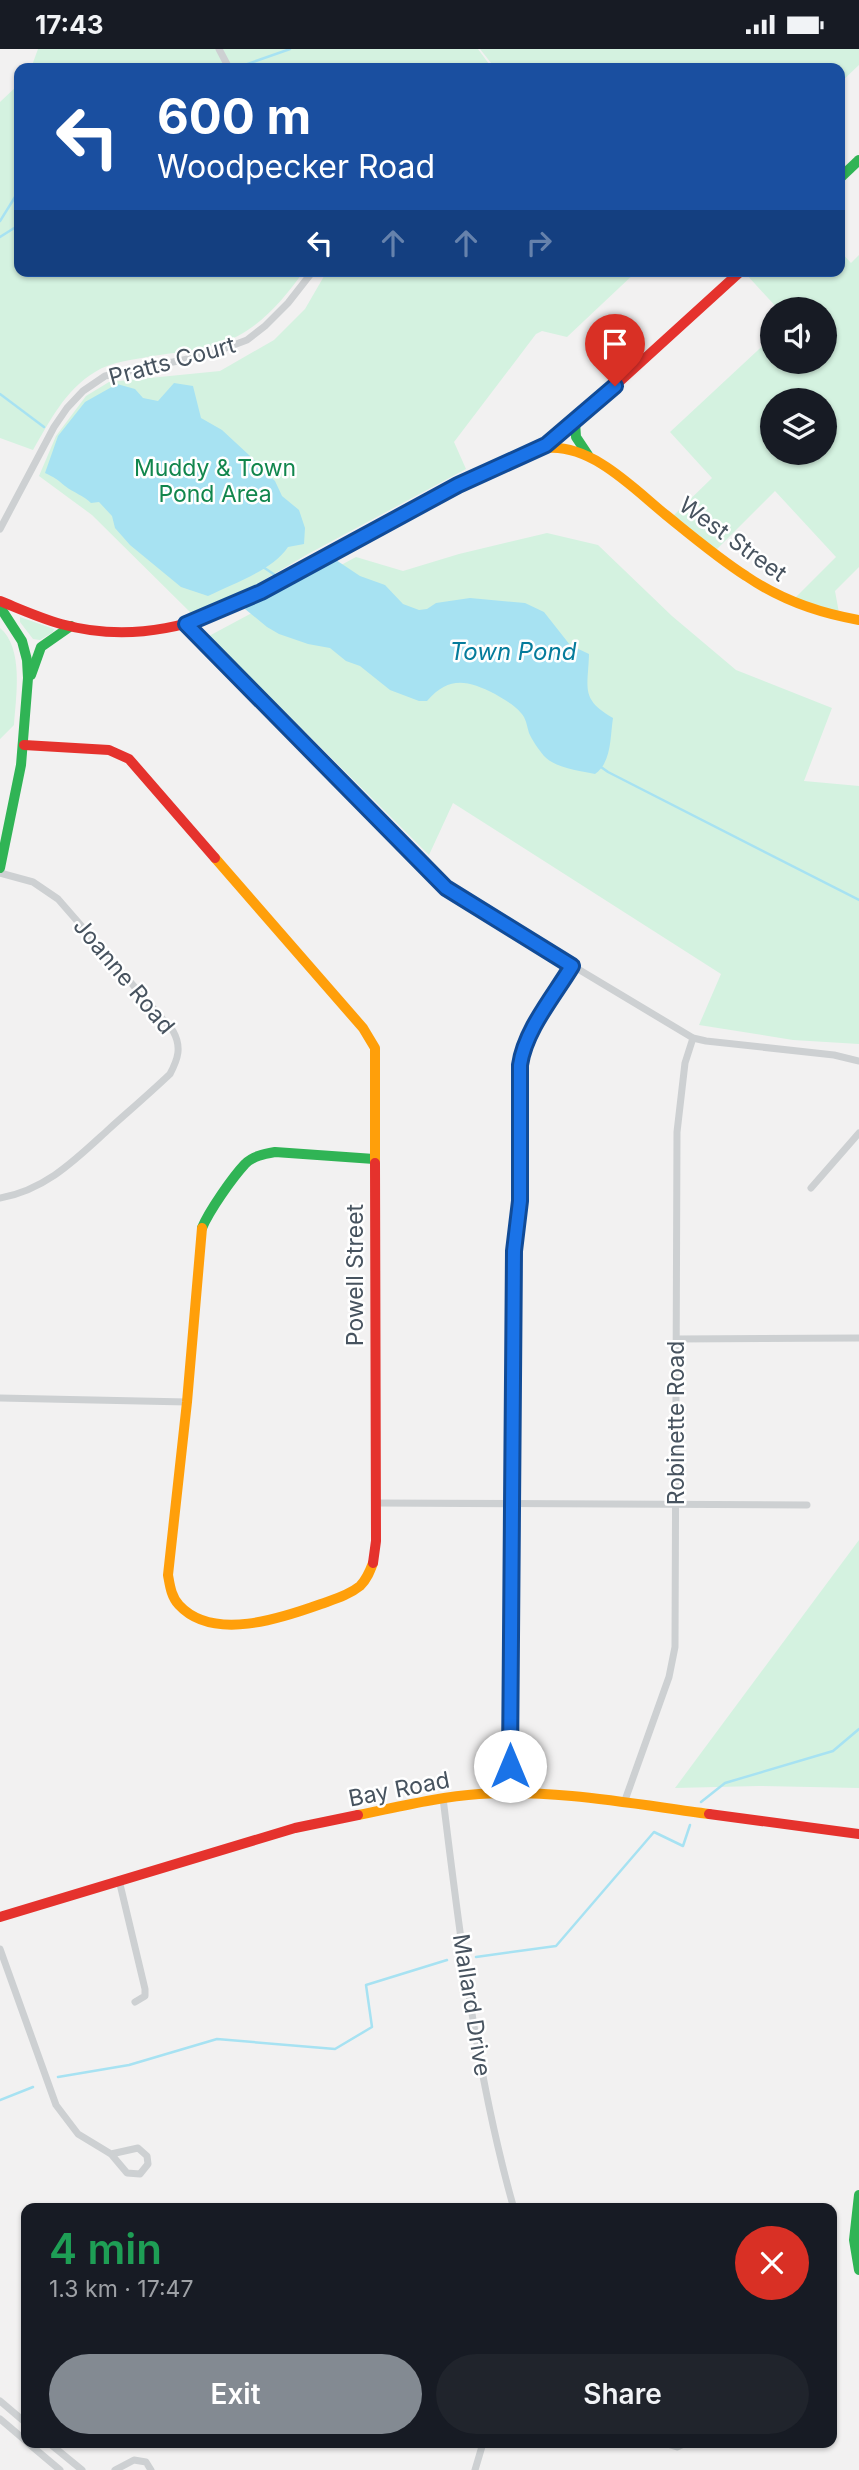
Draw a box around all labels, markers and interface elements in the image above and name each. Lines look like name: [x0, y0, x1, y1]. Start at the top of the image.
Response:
text: 17:43: [35, 9, 104, 40]
text: 600 m: [157, 87, 311, 146]
icon: left: [42, 91, 133, 182]
text: Woodpecker Road: [157, 147, 435, 186]
icon: left: [301, 224, 339, 262]
icon: ahead: [374, 224, 412, 262]
icon: ahead: [447, 224, 485, 262]
icon: right: [520, 224, 558, 262]
map controls: [760, 297, 837, 465]
button: sound: [760, 297, 837, 374]
pin: [585, 314, 645, 386]
icon: arrive: [596, 325, 634, 363]
street label: Pratts Court: [106, 331, 239, 391]
button: layers: [760, 388, 837, 465]
park label: Muddy & Town Pond Area: [134, 454, 296, 508]
street label: West Street: [674, 491, 793, 588]
water label: Town Pond: [450, 637, 577, 666]
street label: Joanne Road: [67, 912, 181, 1040]
street label: Powell Street: [341, 1203, 369, 1346]
street label: Robinette Road: [662, 1341, 690, 1505]
position arrow: [473, 1729, 547, 1803]
street label: Bay Road: [346, 1765, 452, 1813]
street label: Mallard Drive: [447, 1932, 497, 2078]
text: 4 min: [49, 2223, 162, 2274]
button: close: [735, 2226, 809, 2300]
text: 1.3 km · 17:47: [49, 2275, 193, 2303]
button: Exit: [49, 2354, 422, 2434]
button: Share: [436, 2354, 809, 2434]

